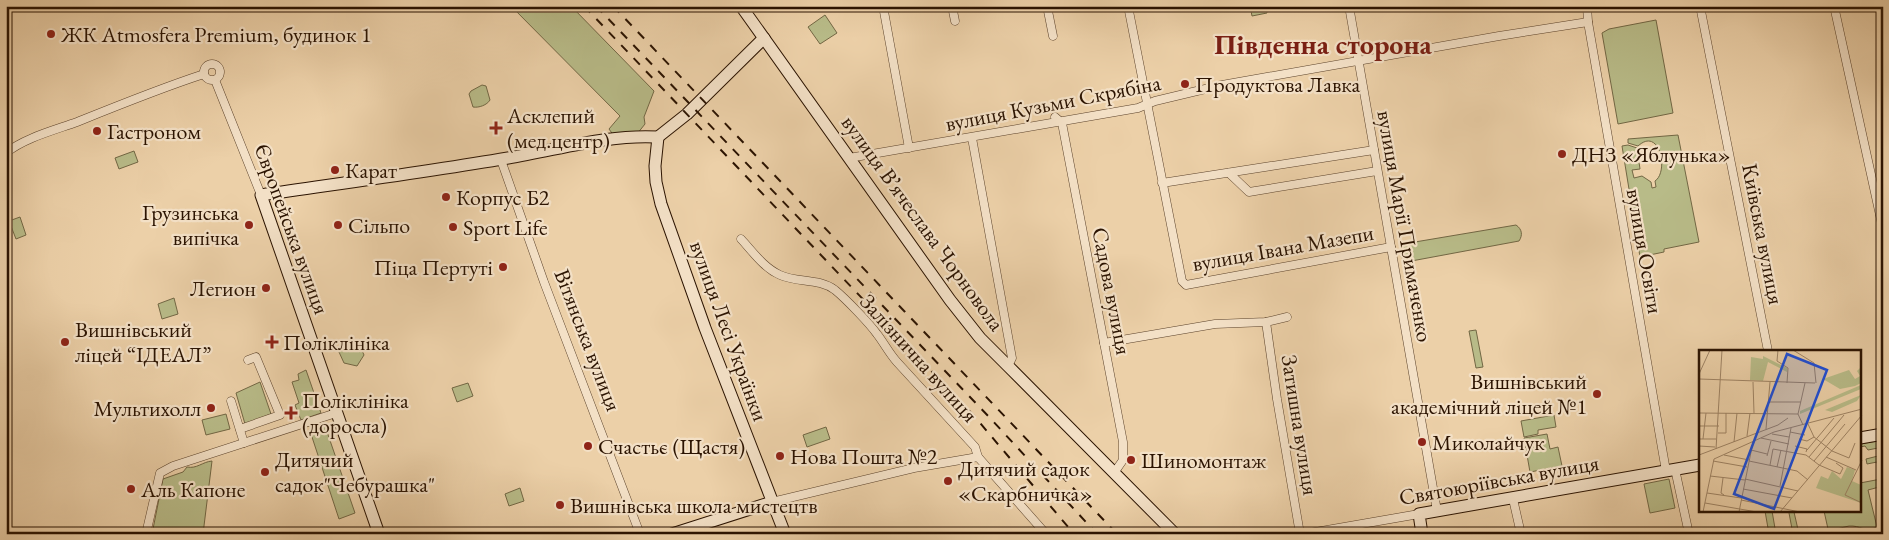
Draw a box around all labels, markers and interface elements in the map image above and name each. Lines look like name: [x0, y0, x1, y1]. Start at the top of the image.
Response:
place label: ЖК Atmosfera Premium, будинок 1: [60, 20, 372, 49]
district label: Південна сторона: [1214, 26, 1433, 62]
marker: ЖК Atmosfera Premium, будинок 1: [45, 28, 57, 40]
street label: вулиця Кузьми Скрябіна: [943, 68, 1163, 138]
place label: Продуктова Лавка: [1195, 70, 1360, 99]
marker: Продуктова Лавка: [1179, 78, 1191, 90]
place label: Асклепий (мед.центр): [506, 101, 610, 155]
street label: вулиця Марії Примаченко: [1370, 108, 1440, 344]
street label: вулиця Вʼячеслава Чорновола: [835, 109, 1011, 337]
place label: Гастроном: [107, 117, 201, 146]
marker: Асклепий (мед.центр): [489, 121, 503, 135]
marker: Гастроном: [91, 125, 103, 137]
street label: Європейська вулиця: [248, 140, 336, 318]
place label: ДНЗ «Яблунька»: [1572, 140, 1731, 169]
marker: ДНЗ «Яблунька»: [1556, 148, 1568, 160]
place label: Карат: [345, 156, 397, 185]
street label: Київська вулиця: [1735, 161, 1791, 307]
marker: Карат: [329, 164, 341, 176]
place label: Корпус Б2: [456, 183, 550, 212]
street label: вулиця Освіти: [1620, 186, 1670, 316]
marker: Корпус Б2: [440, 191, 452, 203]
place label: Грузинська випічка: [142, 198, 239, 252]
place label: Сільпо: [348, 211, 410, 240]
place label: Sport Life: [463, 213, 548, 242]
street label: вулиця Івана Мазепи: [1190, 218, 1376, 278]
marker: Грузинська випічка: [243, 219, 255, 231]
marker: Сільпо: [332, 219, 344, 231]
marker: Sport Life: [447, 221, 459, 233]
street label: Садова вулиця: [1085, 225, 1139, 357]
street label: вулиця Лесі Українки: [683, 237, 775, 426]
place label: Піца Пертуті: [374, 253, 493, 282]
marker: Піца Пертуті: [497, 261, 509, 273]
street label: Вітянська вулиця: [548, 265, 628, 415]
place label: Легион: [190, 274, 256, 303]
marker: Легион: [260, 282, 272, 294]
street label: Залізнична вулиця: [854, 288, 985, 429]
place label: Вишнівський ліцей “ІДЕАЛ”: [75, 315, 212, 369]
place label: Поліклініка: [283, 328, 390, 357]
marker: Поліклініка: [265, 335, 279, 349]
marker: Вишнівський ліцей “ІДЕАЛ”: [59, 336, 71, 348]
inset map: [1699, 350, 1862, 512]
street label: Затишна вулиця: [1275, 353, 1325, 498]
place label: Вишнівський академічний ліцей №1: [1391, 367, 1587, 421]
place label: Поліклініка (доросла): [302, 386, 409, 440]
marker: Вишнівський академічний ліцей №1: [1591, 388, 1603, 400]
place label: Мультихолл: [93, 394, 201, 423]
marker: Мультихолл: [205, 402, 217, 414]
marker: Поліклініка (доросла): [284, 406, 298, 420]
place label: Миколайчук: [1432, 428, 1545, 457]
place label: Счастьє (Щастя): [598, 432, 745, 461]
marker: Миколайчук: [1416, 436, 1428, 448]
marker: Счастьє (Щастя): [582, 440, 594, 452]
place label: Нова Пошта №2: [790, 442, 938, 471]
place label: Дитячий садок"Чебурашка": [275, 445, 435, 499]
place label: Шиномонтаж: [1141, 446, 1267, 475]
street label: Святоюріївська вулиця: [1397, 448, 1601, 512]
marker: Нова Пошта №2: [774, 450, 786, 462]
place label: Дитячий садок «Скарбничка»: [958, 454, 1093, 508]
marker: Шиномонтаж: [1125, 454, 1137, 466]
marker: Дитячий садок"Чебурашка": [259, 466, 271, 478]
place label: Аль Капоне: [140, 475, 246, 504]
marker: Дитячий садок «Скарбничка»: [942, 475, 954, 487]
marker: Аль Капоне: [125, 483, 137, 495]
place label: Вишнівська школа мистецтв: [570, 491, 817, 520]
marker: Вишнівська школа мистецтв: [554, 499, 566, 511]

